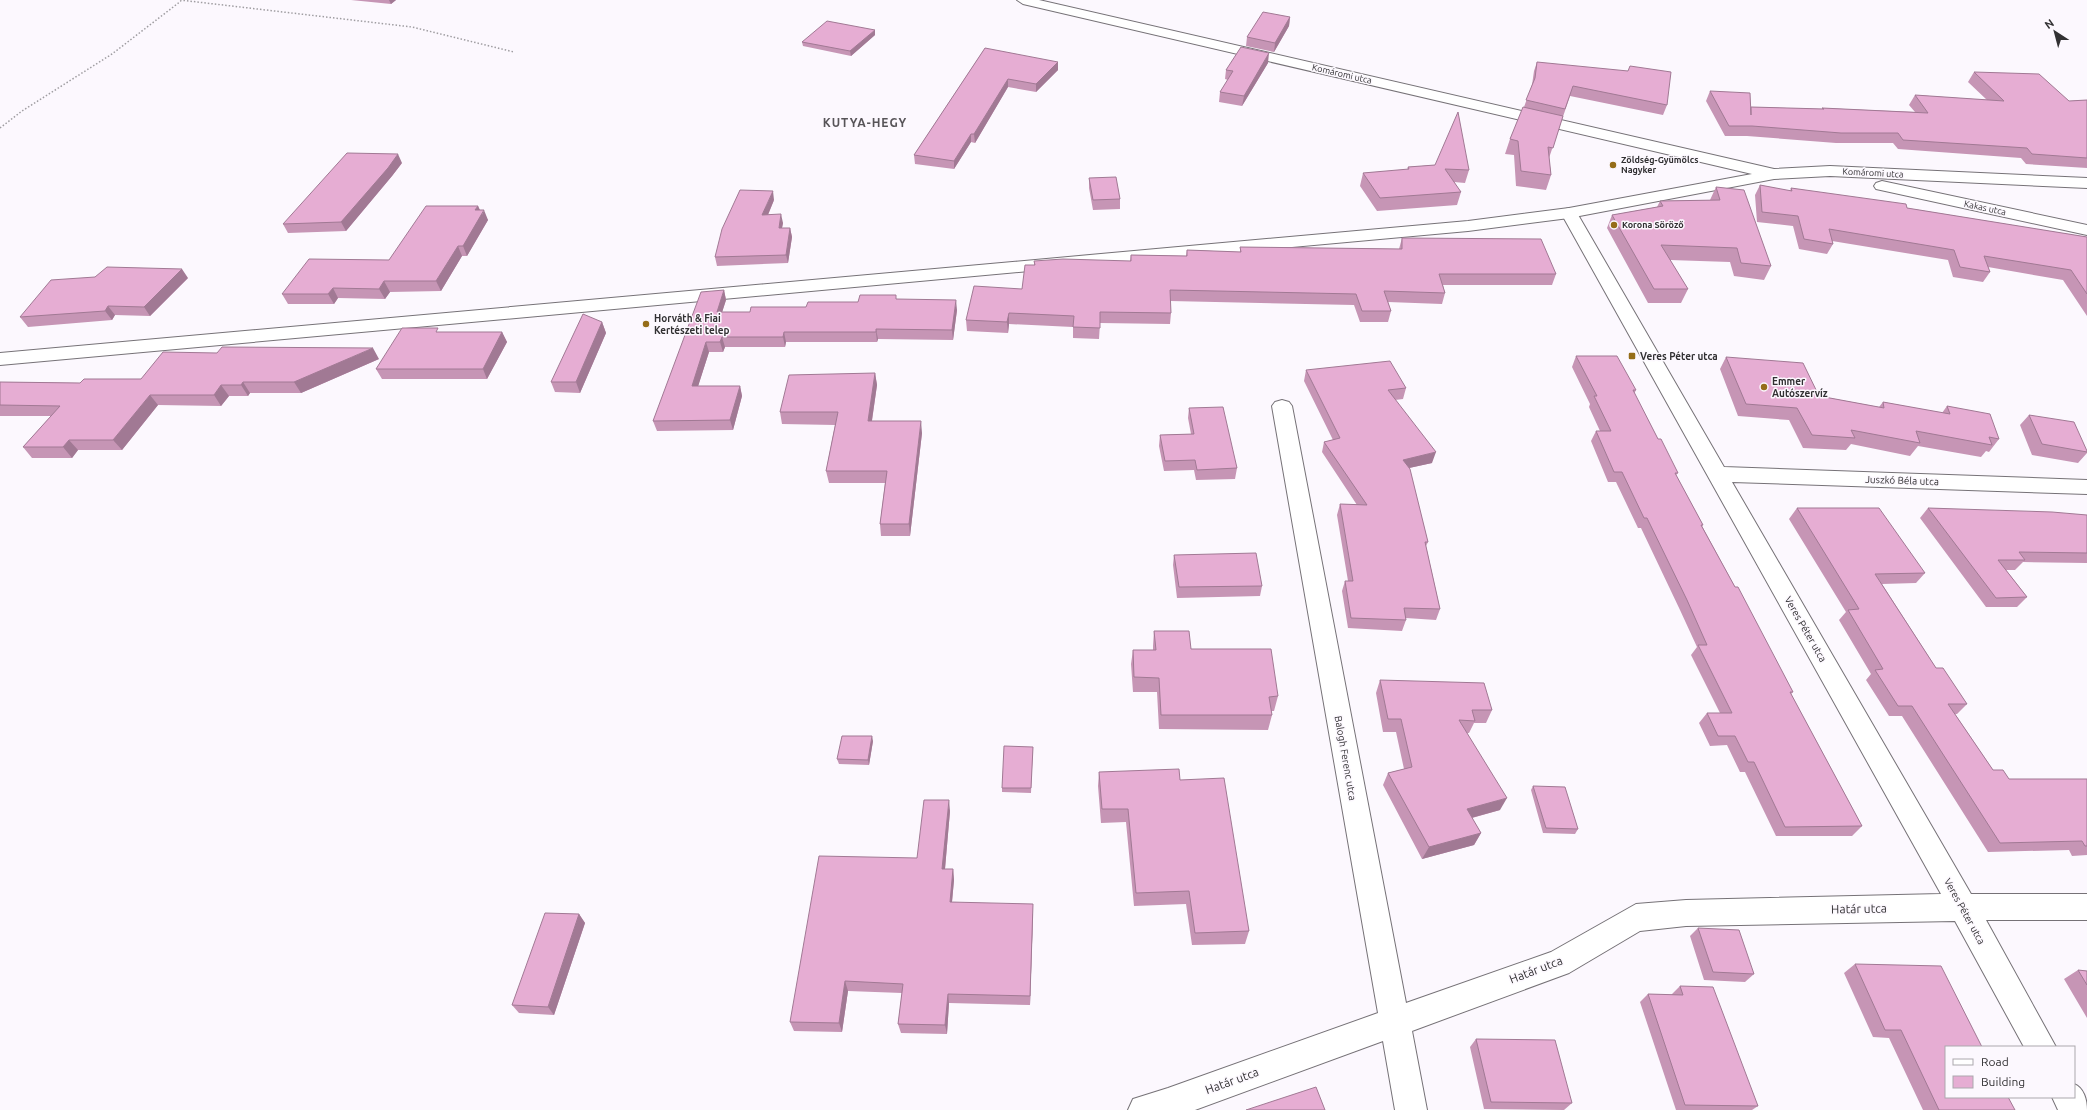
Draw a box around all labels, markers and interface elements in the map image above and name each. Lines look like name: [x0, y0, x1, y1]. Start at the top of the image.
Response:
north arrow: [2035, 12, 2075, 52]
text: N: [2042, 17, 2056, 31]
street label: Komáromi utca: [1311, 62, 1373, 86]
district label: KUTYA-HEGY: [823, 116, 907, 129]
place label: Zöldség-Gyümölcs Nagyker: [1621, 155, 1698, 175]
marker: Zöldség-Gyümölcs Nagyker: [1608, 160, 1618, 170]
street label: Komáromi utca: [1842, 166, 1904, 180]
street label: Kakas utca: [1963, 199, 2007, 217]
marker: Korona Söröző: [1609, 220, 1619, 230]
place label: Korona Söröző: [1622, 220, 1684, 230]
place label: Horváth & Fiai Kertészeti telep: [654, 313, 729, 336]
marker: Horváth & Fiai Kertészeti telep: [641, 319, 651, 329]
marker: Veres Péter utca: [1627, 351, 1637, 361]
place label: Veres Péter utca: [1640, 351, 1718, 362]
place label: Emmer Autószervíz: [1772, 376, 1828, 399]
marker: Emmer Autószervíz: [1759, 382, 1769, 392]
street label: Juszkó Béla utca: [1865, 474, 1939, 487]
street label: Veres Péter utca: [1782, 595, 1829, 664]
street label: Balogh Ferenc utca: [1333, 715, 1358, 801]
street label: Veres Péter utca: [1942, 876, 1987, 946]
street label: Határ utca: [1831, 902, 1887, 915]
street label: Határ utca: [1507, 953, 1564, 986]
legend: [1945, 1046, 2075, 1098]
text: Road: [1981, 1055, 2009, 1068]
street label: Határ utca: [1203, 1065, 1260, 1096]
text: Building: [1981, 1075, 2025, 1088]

